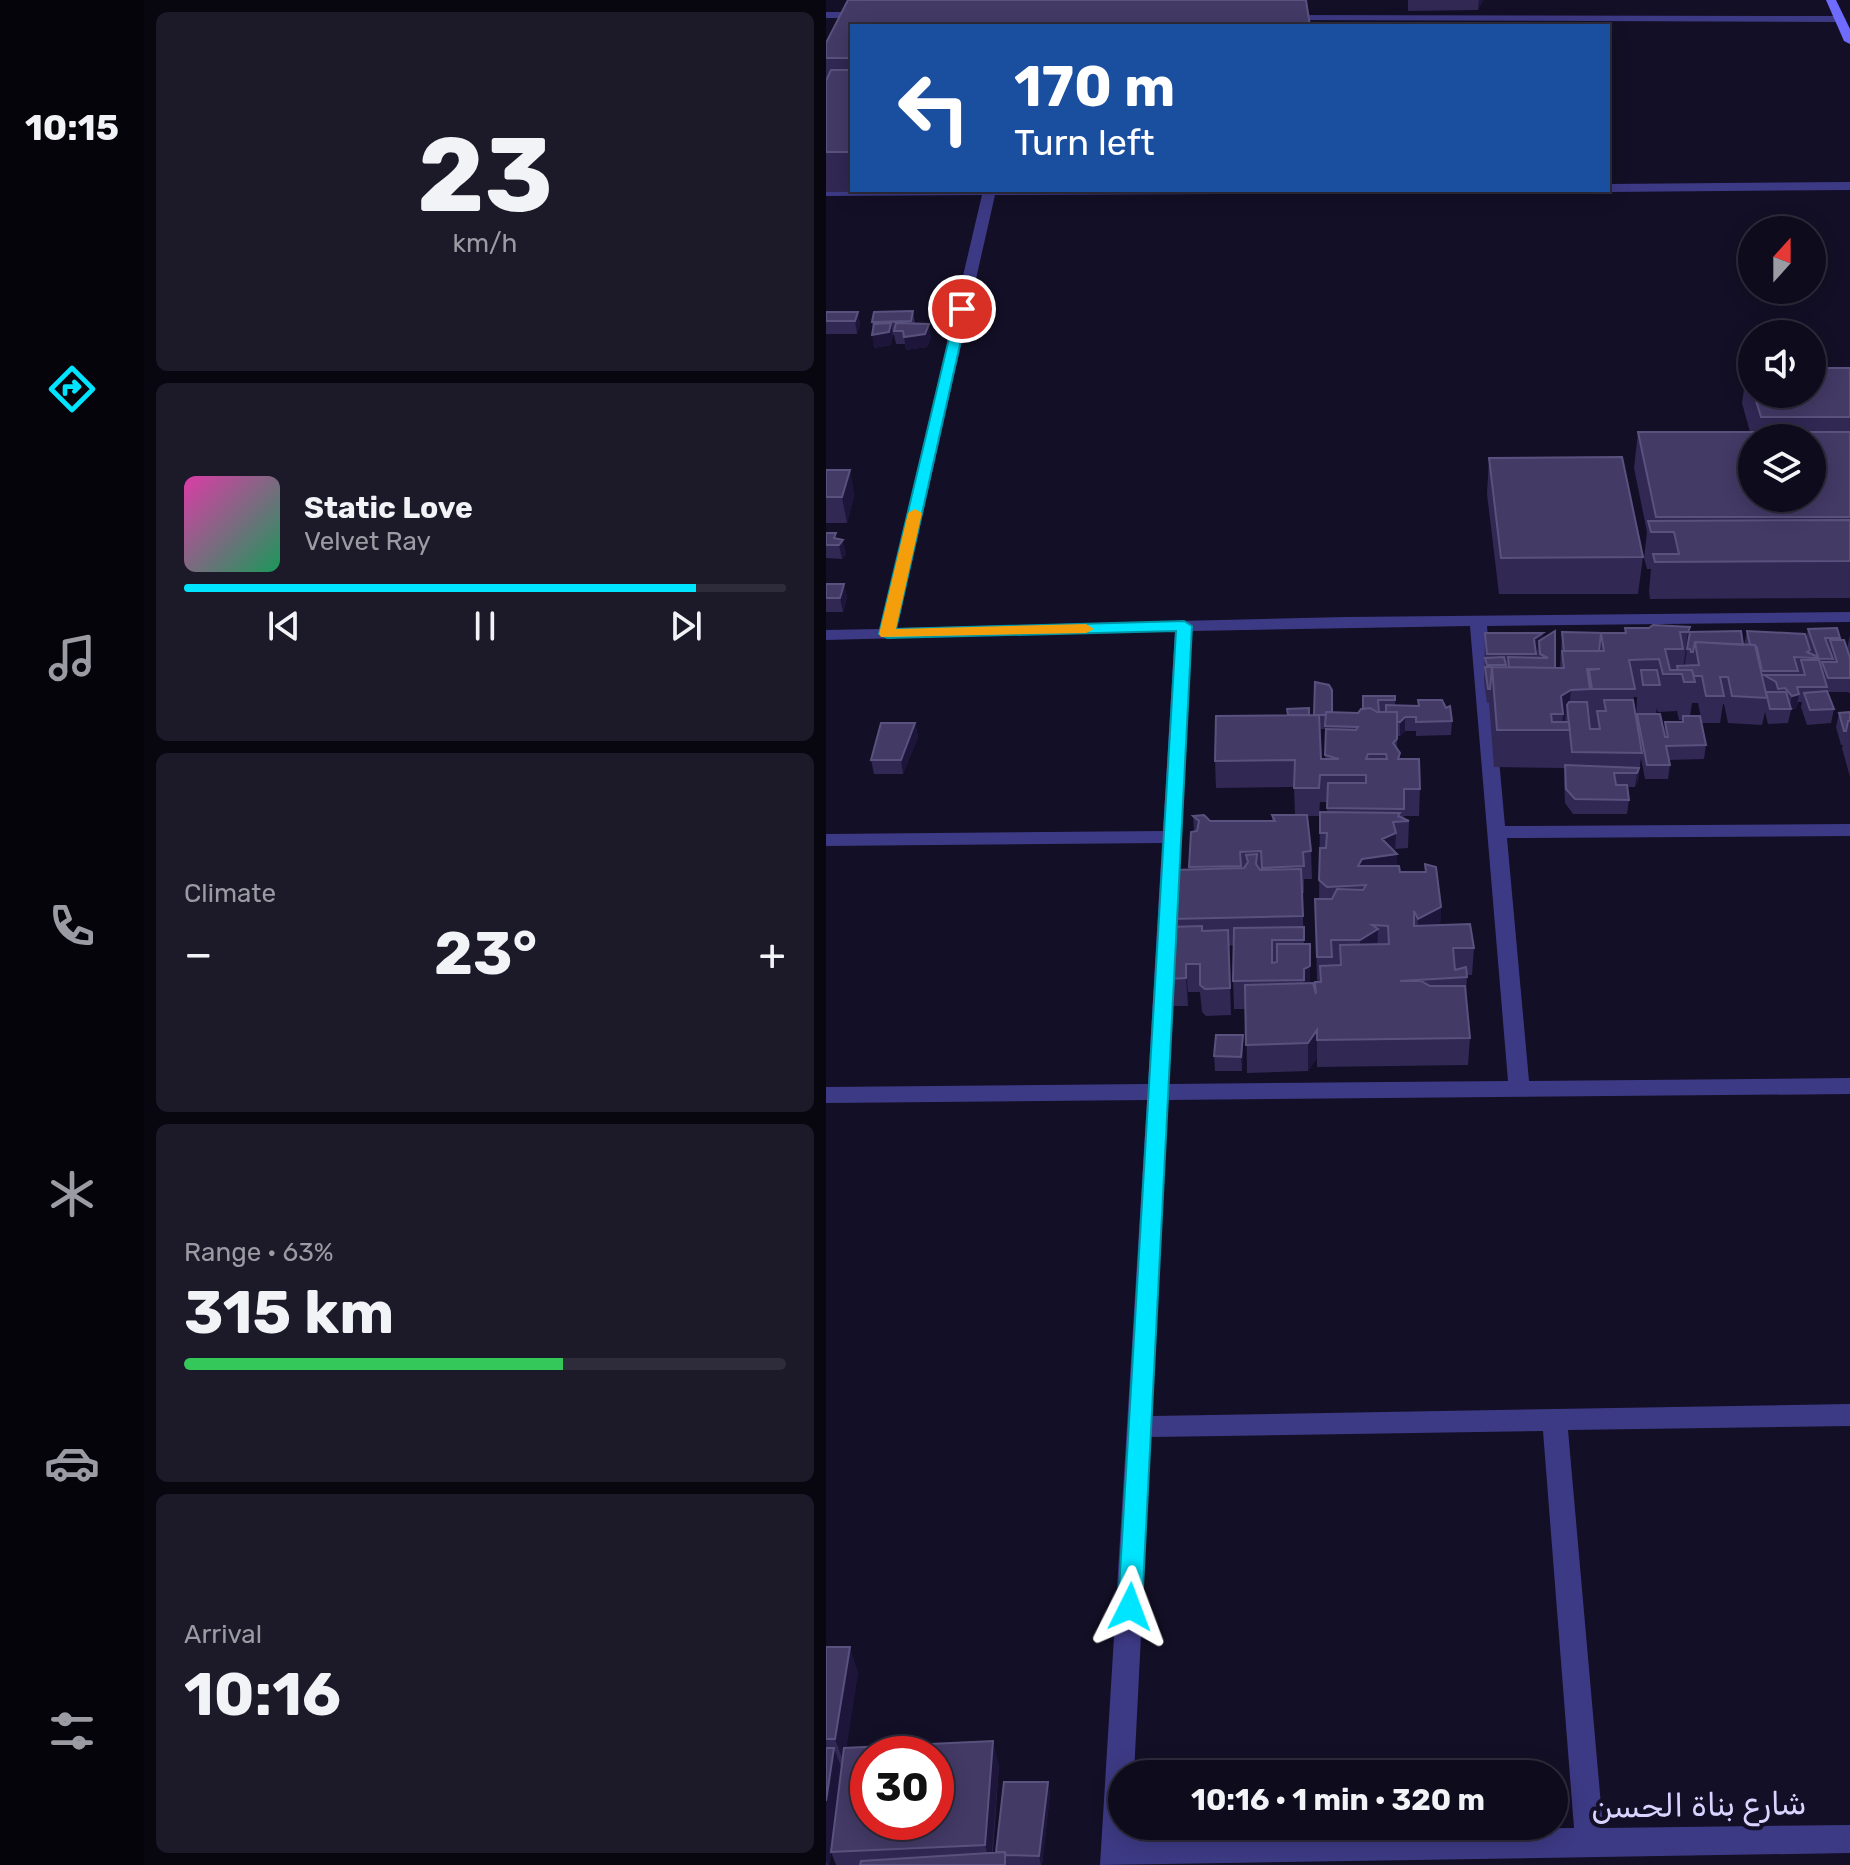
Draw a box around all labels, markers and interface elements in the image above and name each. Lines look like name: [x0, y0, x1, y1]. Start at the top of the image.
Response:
text: 170 m: [1014, 54, 1175, 120]
icon: left: [882, 56, 986, 160]
text: 10:15: [25, 106, 119, 149]
text: 23: [417, 114, 553, 237]
text: Turn left: [1014, 121, 1155, 164]
north arrow: [1738, 216, 1826, 304]
map controls: [1738, 216, 1826, 512]
text: km/h: [453, 228, 517, 259]
pin: [928, 275, 996, 343]
icon: arrive: [940, 287, 984, 331]
button: sound: [1738, 320, 1826, 408]
icon: directions: [44, 361, 100, 417]
button: layers: [1738, 424, 1826, 512]
text: Static Love: [304, 490, 473, 526]
text: Velvet Ray: [304, 526, 431, 557]
icon: previous: [262, 604, 306, 648]
icon: pause: [463, 604, 507, 648]
icon: next: [664, 604, 708, 648]
icon: music: [44, 630, 100, 686]
text: Climate: [184, 878, 276, 909]
icon: phone: [44, 898, 100, 954]
text: 23°: [434, 918, 537, 989]
text: −: [184, 928, 213, 980]
text: +: [759, 928, 786, 980]
icon: climate: [44, 1166, 100, 1222]
text: Range · 63%: [184, 1237, 334, 1268]
text: 315 km: [184, 1277, 394, 1348]
icon: car: [44, 1435, 100, 1491]
position arrow: [1088, 1565, 1172, 1649]
text: Arrival: [184, 1619, 262, 1650]
text: 10:16: [184, 1659, 341, 1730]
icon: filters: [44, 1703, 100, 1759]
speed limit sign: 30: [850, 1736, 954, 1840]
text: 10:16 · 1 min · 320 m: [1191, 1782, 1485, 1818]
street label: شارع بناة الحسن: [1591, 1784, 1807, 1829]

